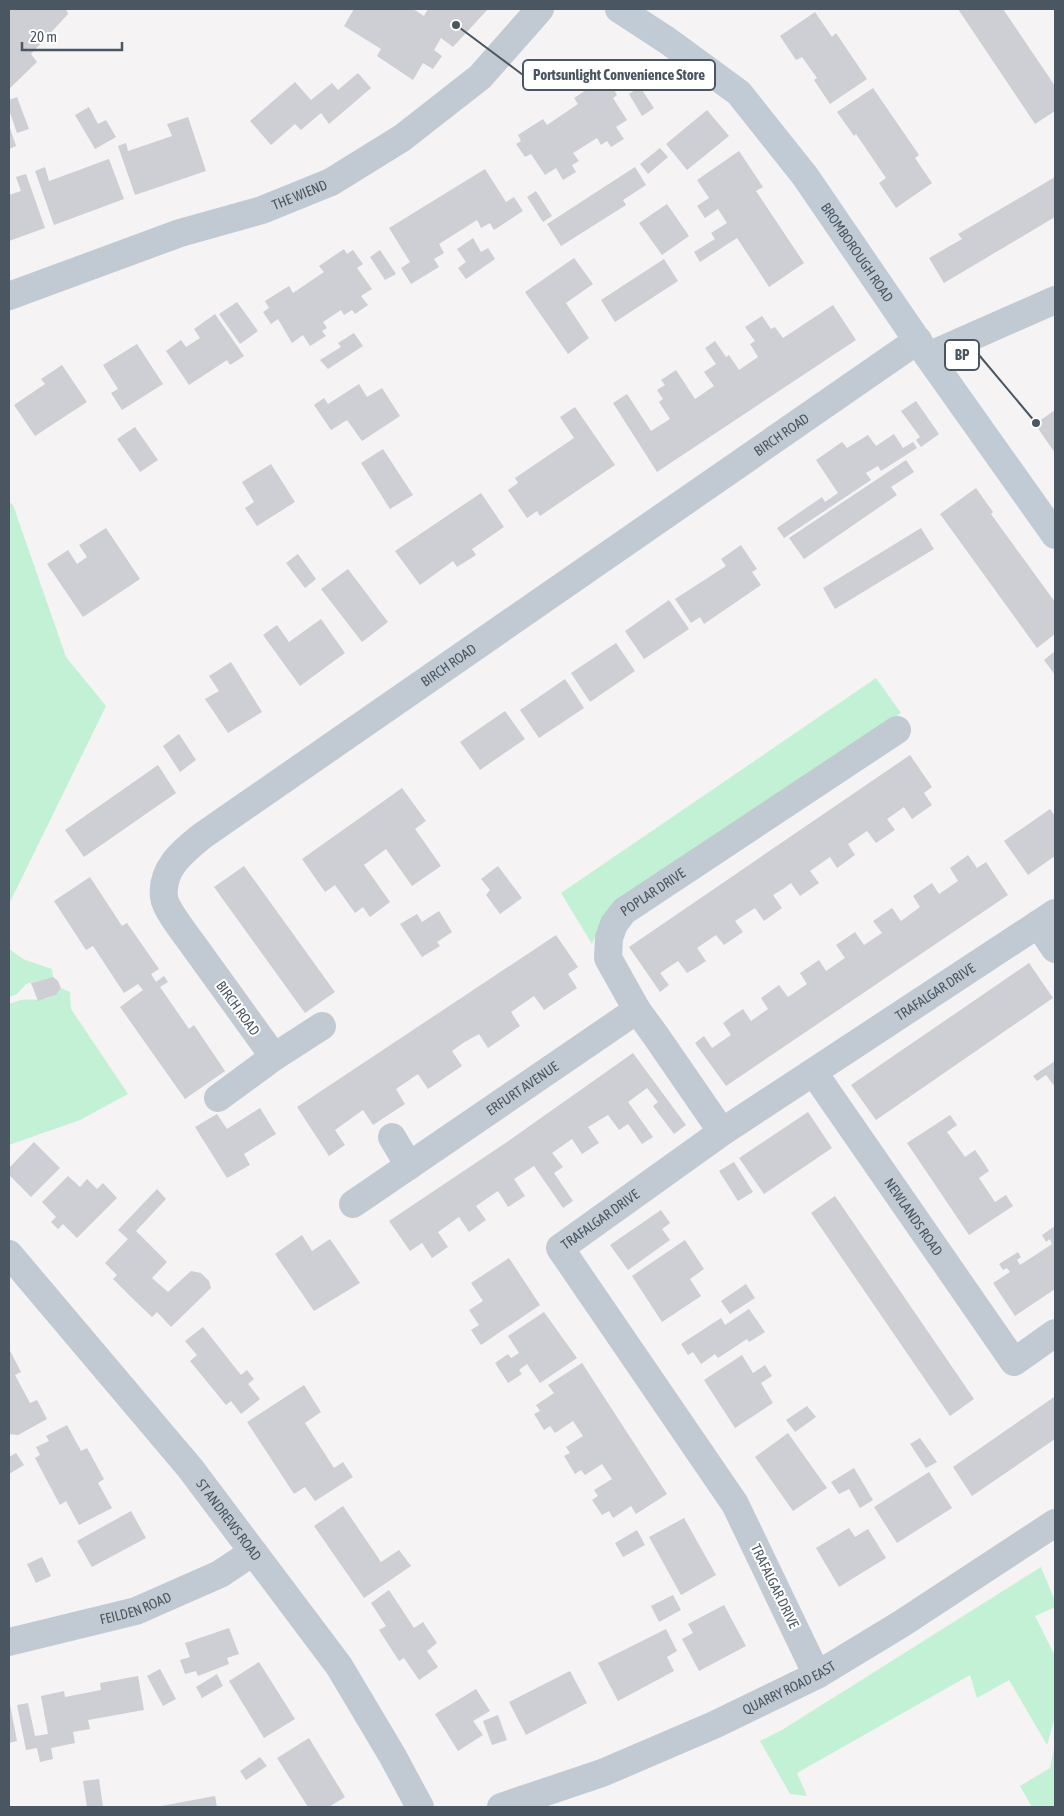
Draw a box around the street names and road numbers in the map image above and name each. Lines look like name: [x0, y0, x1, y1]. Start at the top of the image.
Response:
street label: THE WIEND: [270, 176, 330, 213]
street label: BROMBOROUGH ROAD: [818, 200, 897, 305]
street label: BIRCH ROAD: [751, 410, 812, 459]
street label: BIRCH ROAD: [418, 641, 479, 690]
street label: POPLAR DRIVE: [617, 865, 688, 919]
street label: TRAFALGAR DRIVE: [892, 960, 978, 1024]
street label: BIRCH ROAD: [213, 978, 263, 1038]
street label: ERFURT AVENUE: [483, 1058, 561, 1119]
street label: NEWLANDS ROAD: [881, 1175, 946, 1259]
street label: TRAFALGAR DRIVE: [558, 1186, 642, 1253]
street label: ST ANDREWS ROAD: [193, 1476, 265, 1564]
street label: TRAFALGAR DRIVE: [748, 1541, 802, 1631]
street label: FEILDEN ROAD: [98, 1589, 174, 1628]
street label: QUARRY ROAD EAST: [740, 1658, 838, 1718]

